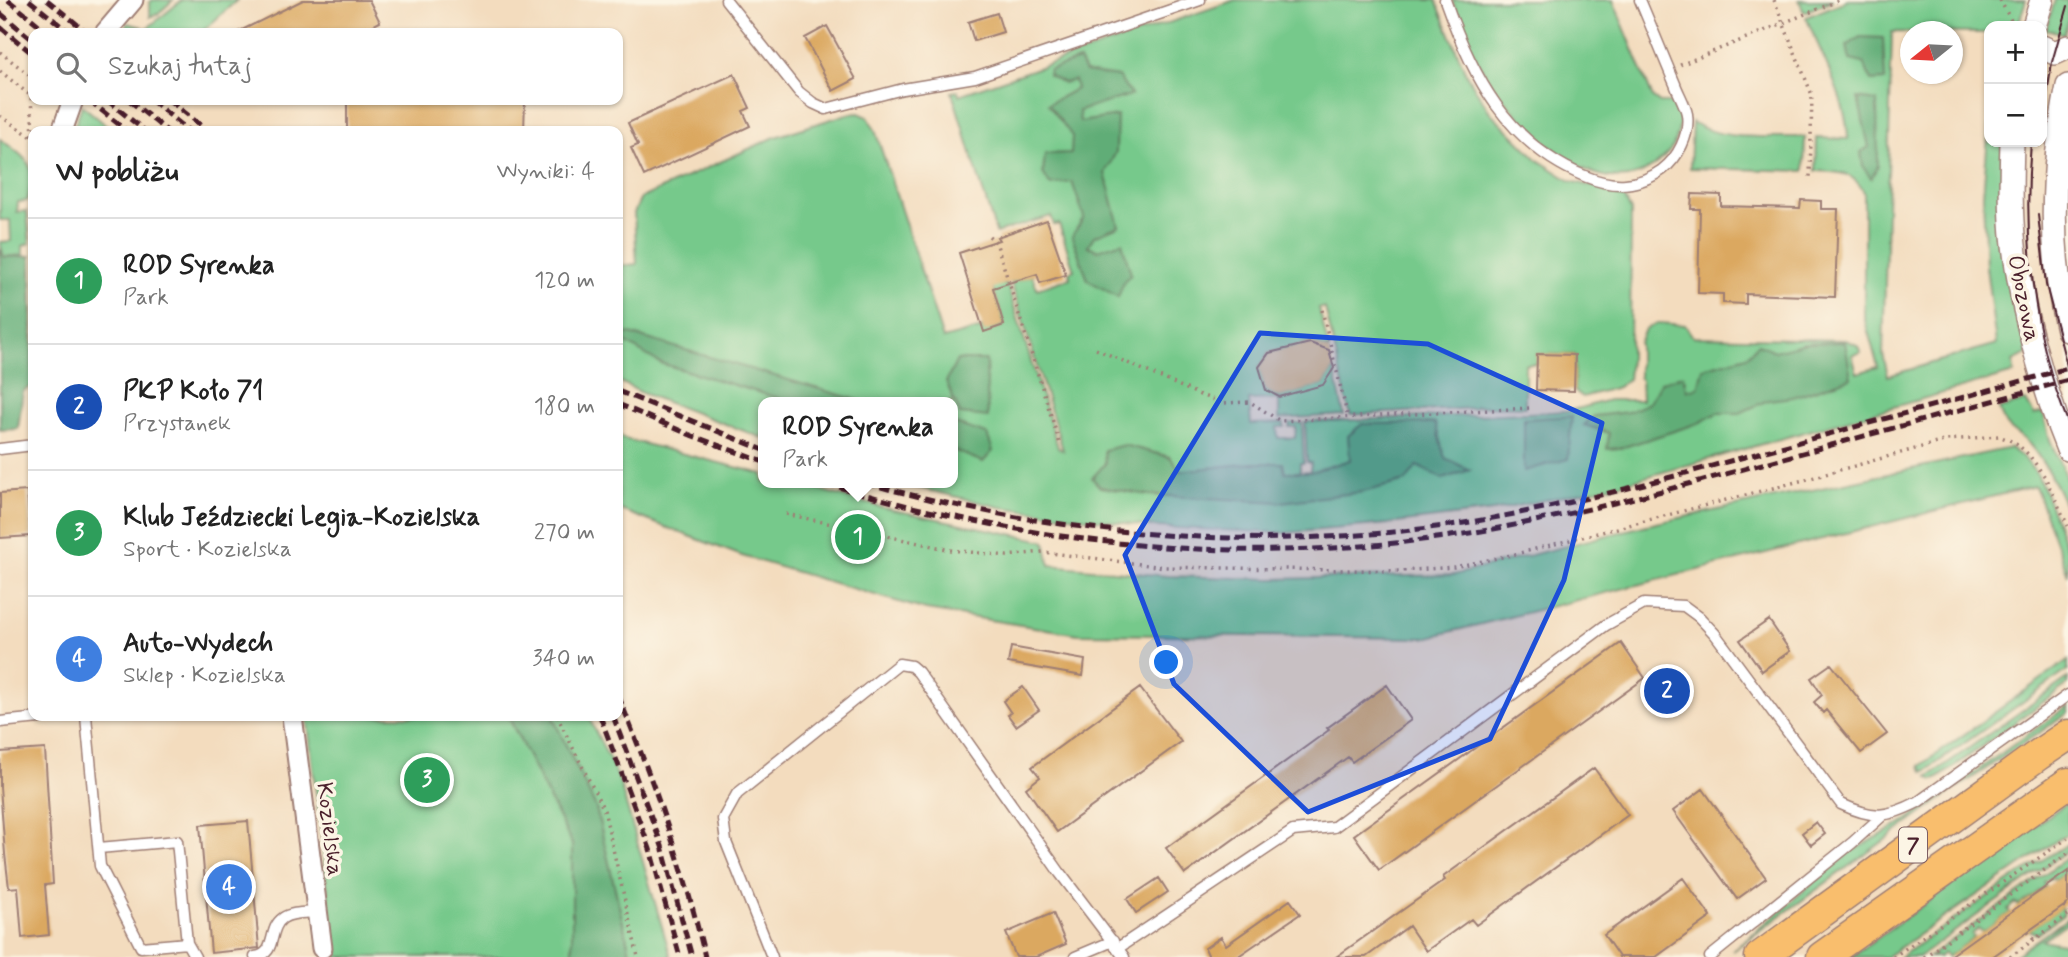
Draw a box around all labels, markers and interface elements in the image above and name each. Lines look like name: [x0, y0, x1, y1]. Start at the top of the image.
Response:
north arrow: [1900, 21, 1963, 84]
map controls: [1984, 21, 2047, 147]
button: +: [1984, 21, 2047, 84]
search box: [28, 28, 623, 105]
icon: search: [52, 48, 90, 86]
text: Szukaj tutaj: [108, 50, 252, 84]
button: −: [1984, 84, 2047, 147]
text: W pobliżu: [56, 152, 179, 191]
text: Wyniki: 4: [496, 157, 595, 187]
text: ROD Syrenka: [123, 249, 275, 283]
street label: Obozowa: [1999, 253, 2047, 344]
text: 1: [74, 266, 84, 296]
text: 120 m: [534, 266, 595, 296]
text: Park: [123, 283, 169, 313]
text: PKP Koło 71: [123, 375, 263, 409]
text: 2: [73, 392, 85, 422]
text: 180 m: [534, 392, 595, 422]
popup: [758, 397, 958, 488]
text: Przystanek: [123, 409, 231, 439]
text: ROD Syrenka: [782, 411, 934, 445]
text: Park: [782, 445, 828, 475]
text: Klub Jeździecki Legia-Kozielska: [123, 501, 480, 535]
pin: 1: [835, 511, 881, 563]
text: 3: [74, 518, 84, 548]
text: 270 m: [534, 518, 595, 548]
text: Sport · Kozielska: [123, 535, 292, 565]
text: Auto-Wydech: [123, 627, 273, 661]
text: 4: [72, 644, 86, 674]
text: 340 m: [532, 644, 595, 674]
your location: [1149, 645, 1183, 679]
text: Sklep · Kozielska: [123, 661, 286, 691]
pin: 2: [1644, 665, 1690, 717]
pin: 3: [404, 754, 450, 806]
street label: Kozielska: [308, 781, 350, 878]
road number: 7: [1899, 828, 1927, 862]
pin: 4: [206, 861, 252, 913]

